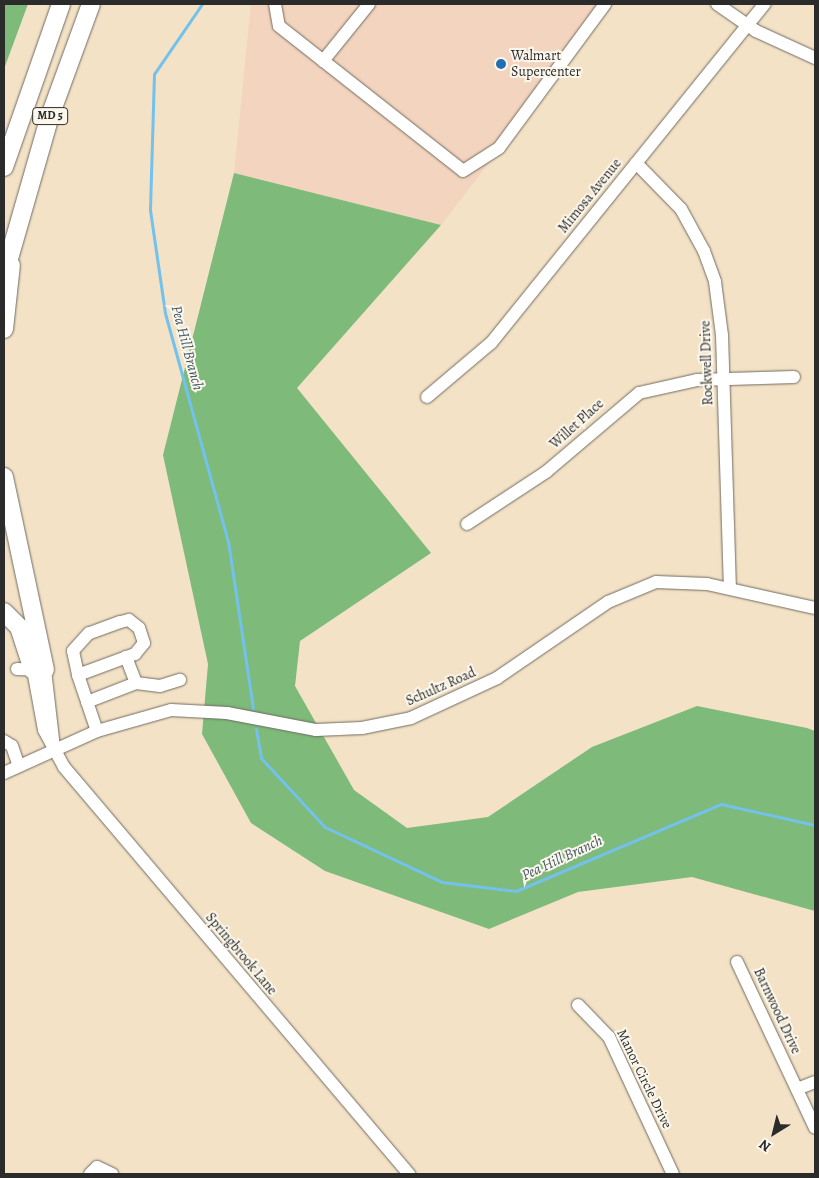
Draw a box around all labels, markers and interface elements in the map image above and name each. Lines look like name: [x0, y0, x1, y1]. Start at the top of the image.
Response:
place label: Walmart Supercenter: [511, 48, 581, 80]
marker: Walmart Supercenter: [495, 58, 507, 70]
road number: MD 5: [31, 106, 69, 125]
street label: Mimosa Avenue: [555, 155, 625, 237]
water label: Pea Hill Branch: [167, 304, 207, 392]
street label: Rockwell Drive: [697, 320, 717, 406]
street label: Willet Place: [547, 395, 607, 453]
street label: Schultz Road: [404, 664, 478, 710]
water label: Pea Hill Branch: [519, 831, 605, 885]
street label: Springbrook Lane: [202, 909, 280, 999]
street label: Barnwood Drive: [750, 965, 804, 1057]
street label: Manor Circle Drive: [613, 1027, 675, 1131]
north arrow: [749, 1108, 799, 1158]
text: N: [755, 1135, 775, 1156]

